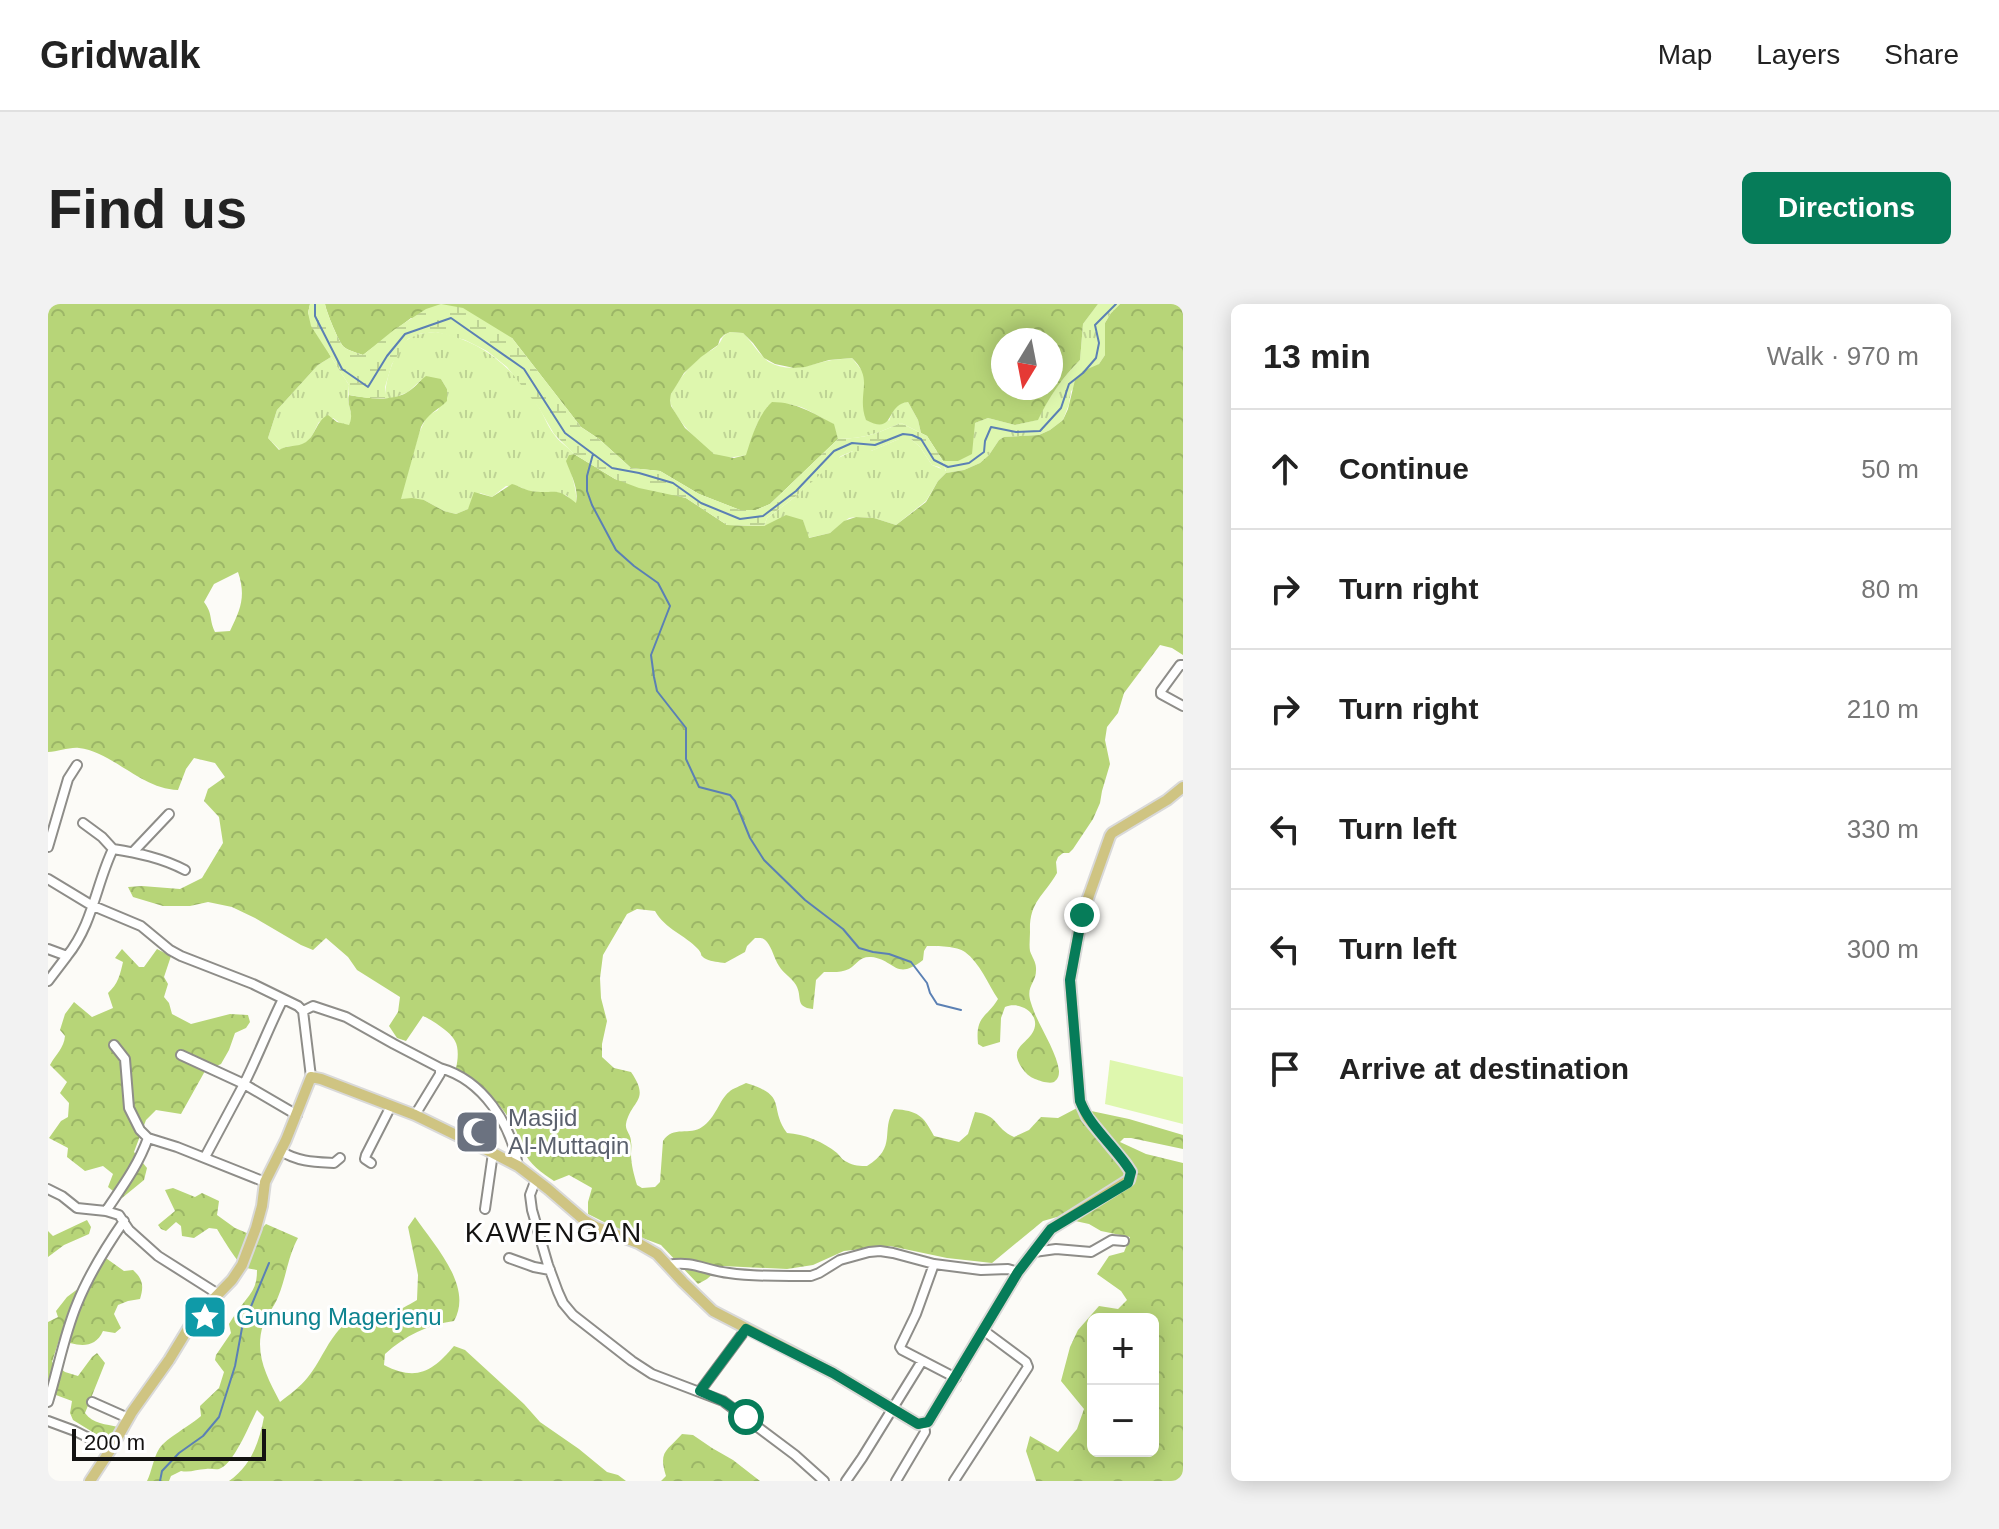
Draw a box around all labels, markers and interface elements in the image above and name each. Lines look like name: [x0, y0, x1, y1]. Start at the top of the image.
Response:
text: Gridwalk: [40, 34, 201, 76]
text: Map: [1658, 39, 1712, 70]
text: Layers: [1756, 39, 1840, 70]
text: Share: [1884, 39, 1959, 70]
button: Directions: [1742, 172, 1951, 244]
text: Find us: [48, 177, 247, 240]
north arrow: [991, 328, 1063, 400]
text: 13 min: [1263, 337, 1371, 375]
text: Walk · 970 m: [1767, 341, 1919, 371]
icon: ahead: [1263, 447, 1307, 491]
text: Continue: [1339, 452, 1469, 485]
text: 50 m: [1861, 454, 1919, 484]
icon: right: [1263, 567, 1307, 611]
text: Turn right: [1339, 572, 1478, 605]
text: 80 m: [1861, 574, 1919, 604]
icon: right: [1263, 687, 1307, 731]
text: Turn right: [1339, 692, 1478, 725]
text: 210 m: [1847, 694, 1919, 724]
icon: left: [1263, 807, 1307, 851]
text: Turn left: [1339, 812, 1457, 845]
text: 330 m: [1847, 814, 1919, 844]
route end: [1064, 897, 1100, 933]
icon: left: [1263, 927, 1307, 971]
text: Turn left: [1339, 932, 1457, 965]
text: 300 m: [1847, 934, 1919, 964]
icon: arrive: [1263, 1047, 1307, 1091]
text: Arrive at destination: [1339, 1052, 1629, 1085]
place label: Masjid Al-Muttaqin: [508, 1104, 629, 1159]
mosque icon: Masjid Al-Muttaqin: [453, 1108, 501, 1156]
district label: KAWENGAN: [465, 1217, 643, 1248]
place icon: Gunung Magerjenu: [181, 1293, 229, 1341]
place label: Gunung Magerjenu: [236, 1303, 441, 1330]
map controls: [1087, 1313, 1159, 1457]
button: +: [1087, 1313, 1159, 1385]
button: −: [1087, 1385, 1159, 1457]
route start: [728, 1399, 764, 1435]
scale bar: [72, 1425, 266, 1461]
text: 200 m: [84, 1430, 145, 1455]

